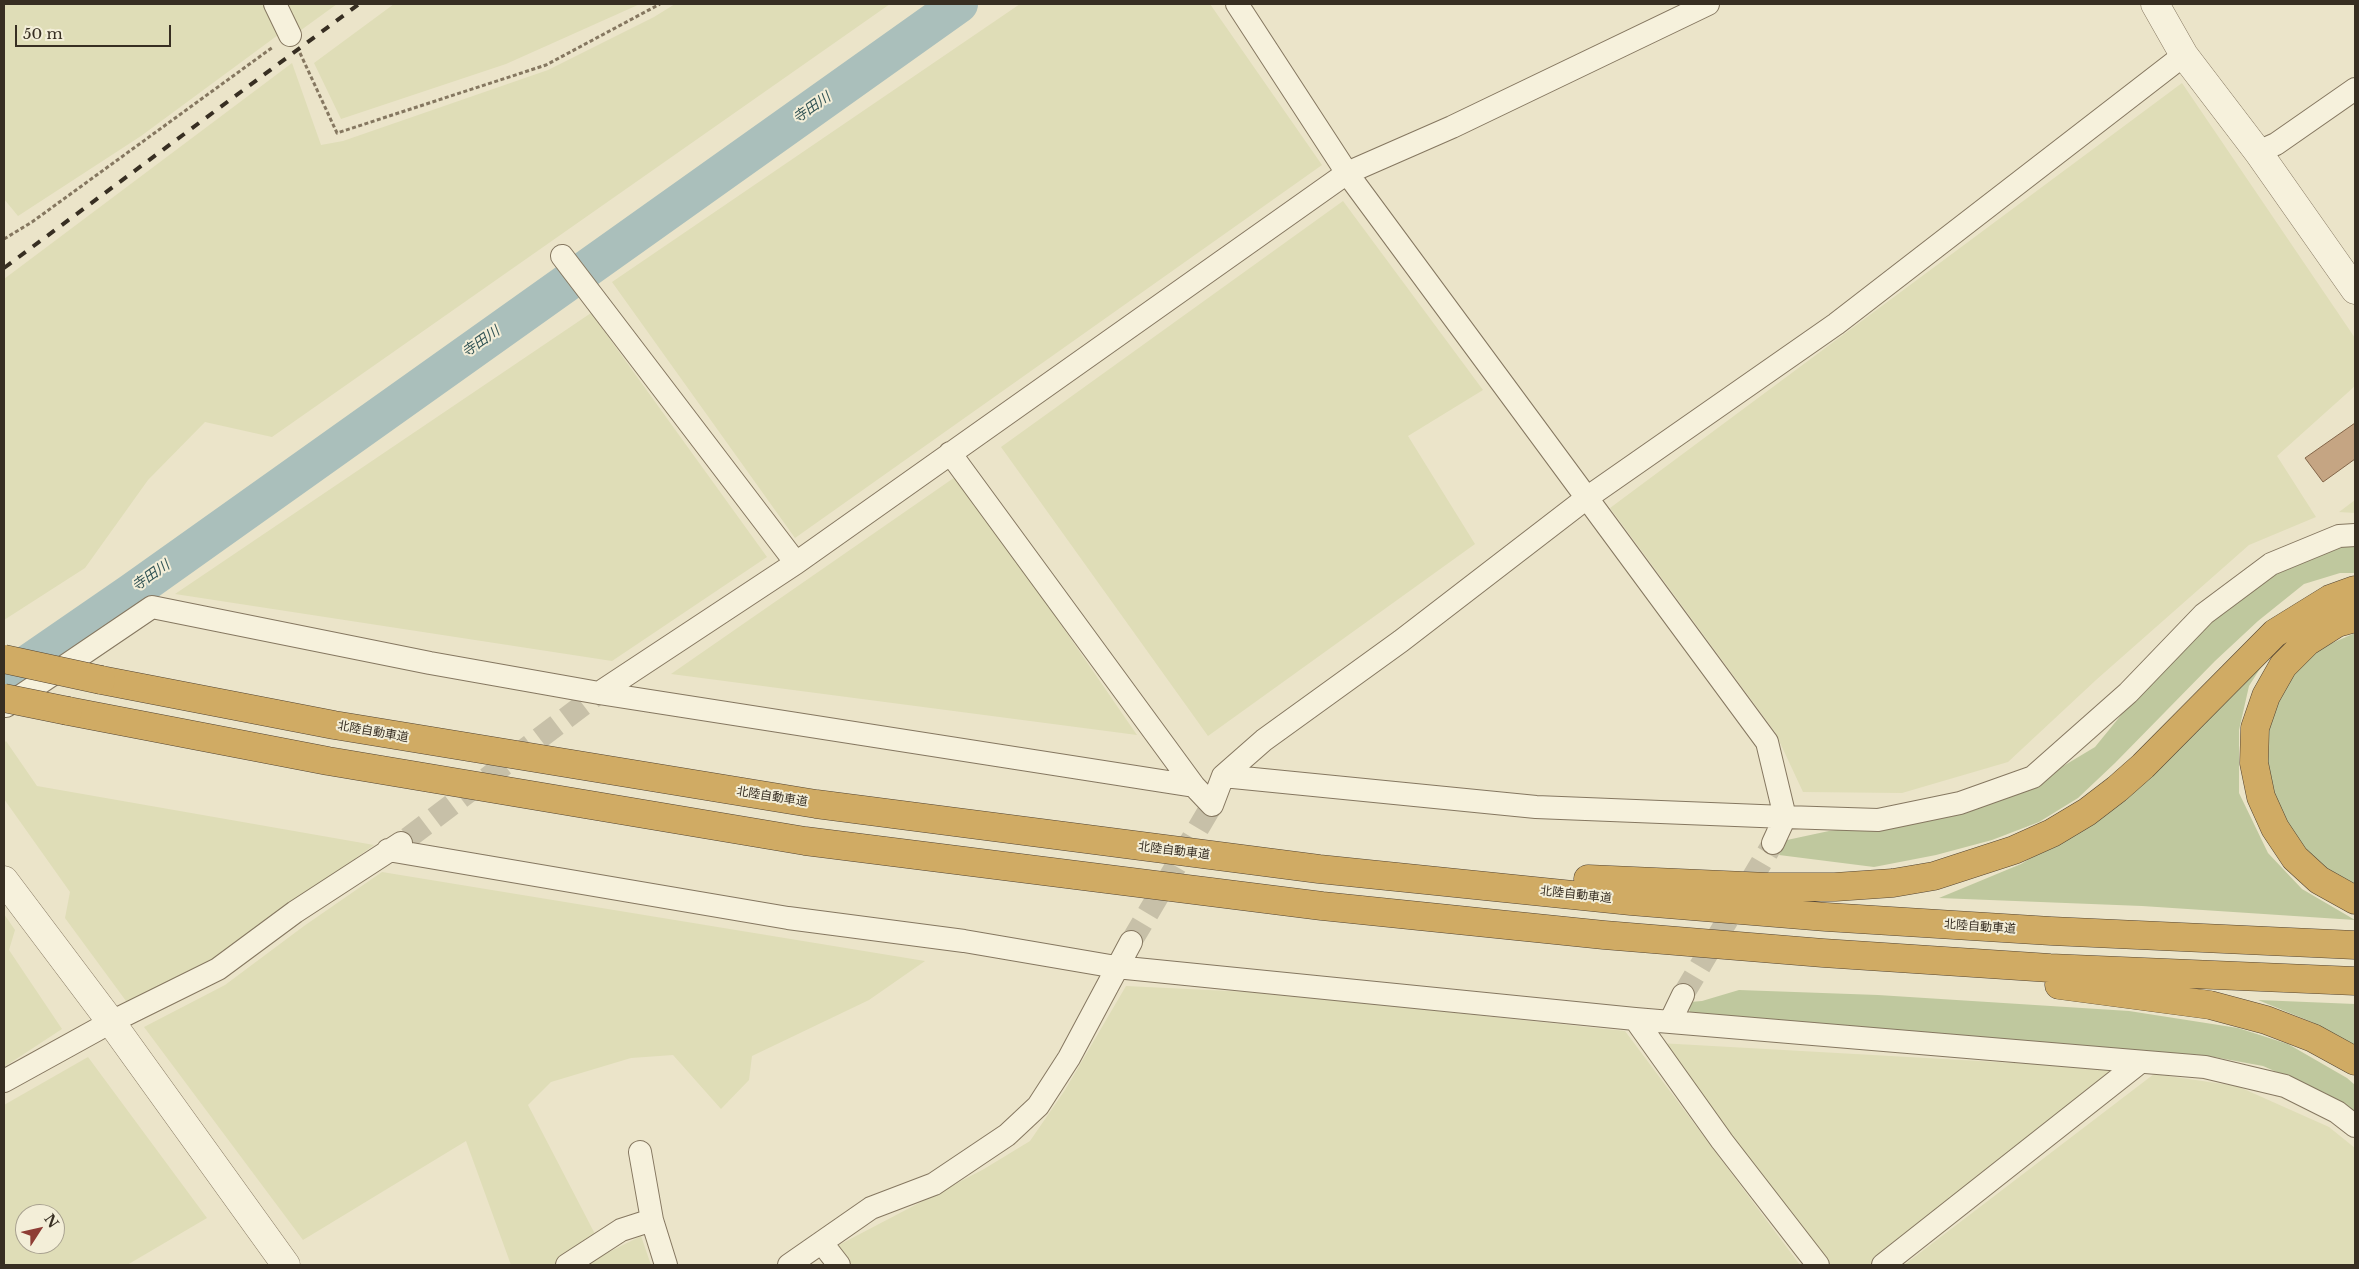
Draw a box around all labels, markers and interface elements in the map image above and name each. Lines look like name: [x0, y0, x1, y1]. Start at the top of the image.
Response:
scale bar: [18, 15, 174, 47]
text: 50 m: [23, 24, 63, 43]
water label: 寺田川: [790, 89, 834, 127]
water label: 寺田川: [459, 323, 503, 361]
water label: 寺田川: [129, 557, 173, 595]
street label: 北陸自動車道: [336, 719, 410, 745]
street label: 北陸自動車道: [735, 784, 809, 810]
street label: 北陸自動車道: [1137, 839, 1211, 863]
street label: 北陸自動車道: [1539, 884, 1613, 906]
street label: 北陸自動車道: [1944, 917, 2016, 937]
north arrow: [15, 1204, 65, 1254]
text: N: [40, 1210, 63, 1232]

